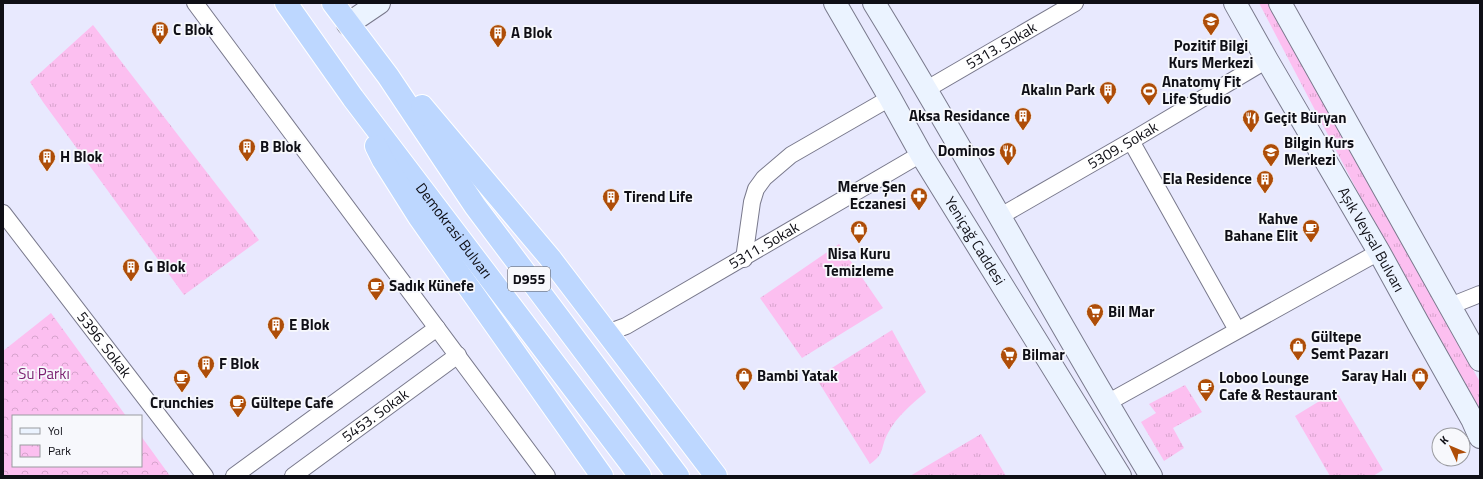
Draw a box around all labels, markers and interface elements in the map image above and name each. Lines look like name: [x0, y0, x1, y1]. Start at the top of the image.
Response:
school or university icon: Pozitif Bilgi Kurs Merkezi: [1201, 11, 1221, 36]
street label: 5313. Sokak: [962, 16, 1041, 75]
place label: C Blok: [173, 18, 214, 41]
building icon: C Blok: [150, 20, 170, 45]
place label: A Blok: [511, 21, 552, 44]
building icon: A Blok: [488, 23, 508, 48]
place label: Pozitif Bilgi Kurs Merkezi: [1169, 34, 1253, 74]
place label: Anatomy Fit Life Studio: [1162, 70, 1242, 110]
place label: Akalın Park: [1021, 78, 1095, 101]
building icon: Akalın Park: [1098, 80, 1118, 105]
sports icon: Anatomy Fit Life Studio: [1139, 81, 1159, 106]
place label: Aksa Residance: [909, 104, 1010, 127]
building icon: Aksa Residance: [1013, 106, 1033, 131]
place label: Geçit Büryan: [1264, 106, 1347, 129]
restaurant icon: Geçit Büryan: [1241, 108, 1261, 133]
street label: 5309. Sokak: [1083, 115, 1162, 175]
place label: Bilgin Kurs Merkezi: [1284, 131, 1354, 171]
place label: B Blok: [260, 135, 302, 158]
building icon: B Blok: [237, 137, 257, 162]
place label: Dominos: [938, 139, 995, 162]
restaurant icon: Dominos: [998, 141, 1018, 166]
school or university icon: Bilgin Kurs Merkezi: [1261, 142, 1281, 167]
place label: H Blok: [60, 145, 103, 168]
building icon: H Blok: [37, 147, 57, 172]
place label: Ela Residence: [1162, 167, 1252, 190]
building icon: Ela Residence: [1255, 169, 1275, 194]
place label: Merve Şen Eczanesi: [838, 175, 906, 215]
street label: Demokrasi Bulvarı: [410, 178, 498, 283]
street label: Aşık Veysal Bulvarı: [1332, 182, 1411, 296]
place label: Tirend Life: [624, 185, 693, 208]
pharmacy icon: Merve Şen Eczanesi: [909, 186, 929, 211]
building icon: Tirend Life: [601, 187, 621, 212]
street label: Yeniçağ Caddesi: [939, 192, 1011, 289]
place label: Kahve Bahane Elit: [1224, 207, 1299, 247]
street label: 5311. Sokak: [724, 216, 803, 275]
cafe icon: Kahve Bahane Elit: [1301, 218, 1321, 243]
shop icon: Nisa Kuru Temizleme: [849, 219, 869, 244]
place label: Nisa Kuru Temizleme: [824, 242, 894, 282]
place label: G Blok: [144, 255, 186, 278]
building icon: G Blok: [121, 257, 141, 282]
road number: D955: [508, 267, 550, 291]
place label: Sadık Künefe: [389, 274, 474, 297]
cafe icon: Sadık Künefe: [366, 276, 386, 301]
place label: Bil Mar: [1108, 300, 1155, 323]
supermarket icon: Bil Mar: [1085, 302, 1105, 327]
street label: 5396. Sokak: [72, 306, 137, 382]
place label: E Blok: [289, 313, 330, 336]
building icon: E Blok: [266, 315, 286, 340]
place label: Gültepe Semt Pazarı: [1311, 325, 1389, 365]
shop icon: Gültepe Semt Pazarı: [1288, 336, 1308, 361]
place label: Bilmar: [1022, 343, 1065, 366]
supermarket icon: Bilmar: [999, 345, 1019, 370]
place label: F Blok: [219, 352, 259, 375]
building icon: F Blok: [196, 354, 216, 379]
park label: Su Parkı: [18, 362, 70, 385]
place label: Bambi Yatak: [757, 364, 838, 387]
place label: Saray Halı: [1341, 364, 1407, 387]
shop icon: Bambi Yatak: [734, 366, 754, 391]
place label: Loboo Lounge Cafe & Restaurant: [1219, 366, 1338, 406]
shop icon: Saray Halı: [1410, 366, 1430, 391]
cafe icon: Crunchies: [172, 368, 192, 393]
cafe icon: Loboo Lounge Cafe & Restaurant: [1196, 377, 1216, 402]
street label: 5453. Sokak: [337, 383, 413, 448]
place label: Crunchies: [150, 391, 214, 414]
place label: Gültepe Cafe: [251, 391, 334, 414]
cafe icon: Gültepe Cafe: [228, 393, 248, 418]
legend: [12, 415, 142, 467]
text: Yol: [48, 421, 63, 440]
north arrow: [1431, 427, 1471, 467]
text: K: [1436, 432, 1452, 448]
text: Park: [48, 441, 71, 460]

